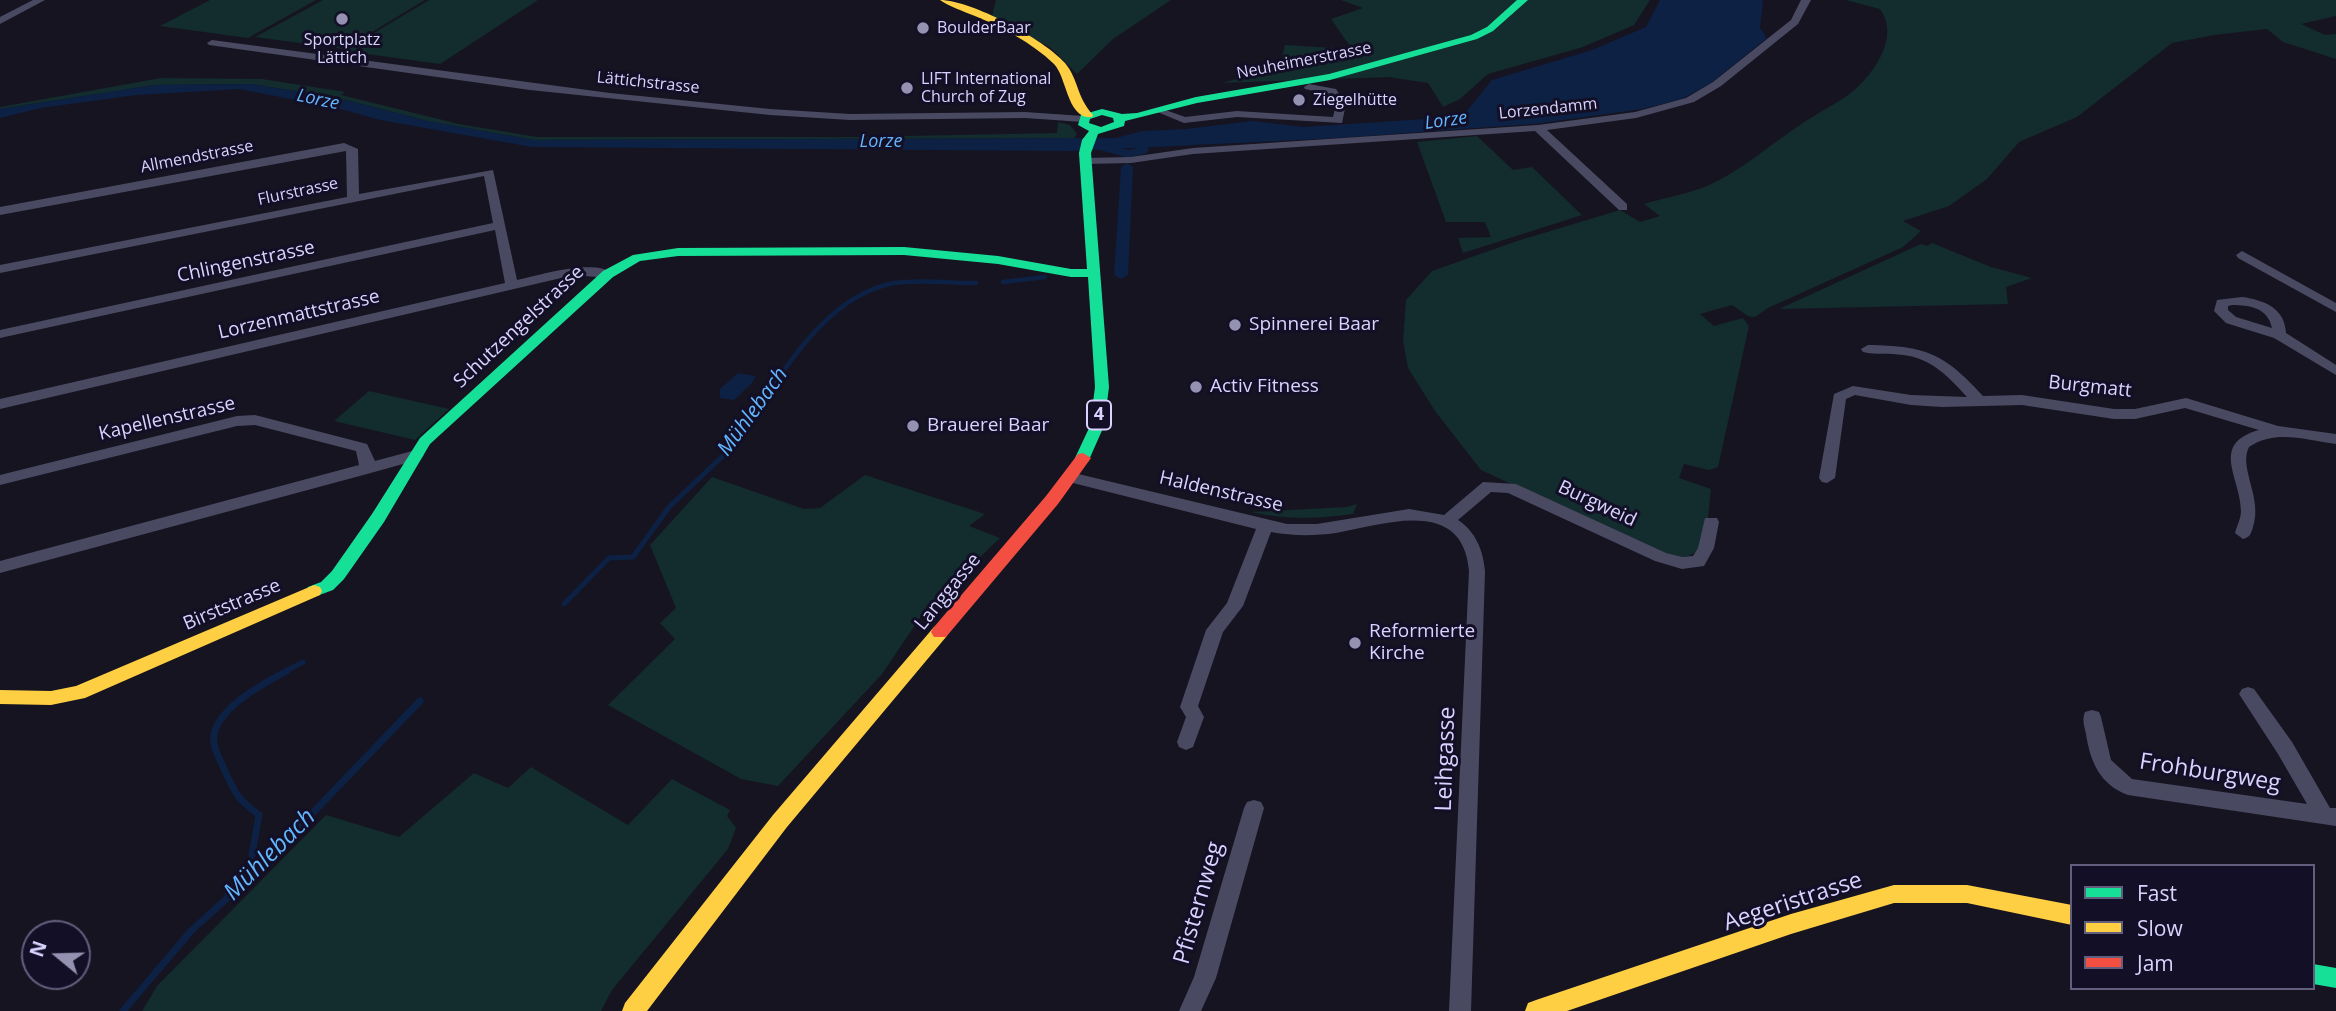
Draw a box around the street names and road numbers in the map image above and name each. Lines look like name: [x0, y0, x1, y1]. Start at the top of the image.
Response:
street label: Neuheimerstrasse: [1235, 39, 1373, 83]
street label: Lättichstrasse: [596, 68, 700, 98]
street label: Lorzendamm: [1498, 94, 1598, 124]
street label: Allmendstrasse: [139, 137, 255, 177]
street label: Flurstrasse: [256, 174, 340, 210]
street label: Chlingenstrasse: [175, 236, 317, 288]
street label: Schutzengelstrasse: [449, 261, 589, 393]
street label: Lorzenmattstrasse: [216, 285, 382, 345]
street label: Burgmatt: [2047, 371, 2133, 403]
street label: Kapellenstrasse: [97, 392, 237, 446]
road number: 4: [1087, 400, 1111, 430]
street label: Haldenstrasse: [1157, 467, 1285, 517]
street label: Burgweid: [1554, 476, 1640, 532]
street label: Langgasse: [910, 549, 986, 635]
street label: Birststrasse: [180, 574, 284, 636]
street label: Leihgasse: [1430, 706, 1462, 812]
street label: Frohburgweg: [2137, 748, 2283, 798]
street label: Pfisternweg: [1168, 839, 1230, 967]
street label: Aegeristrasse: [1720, 867, 1866, 937]

